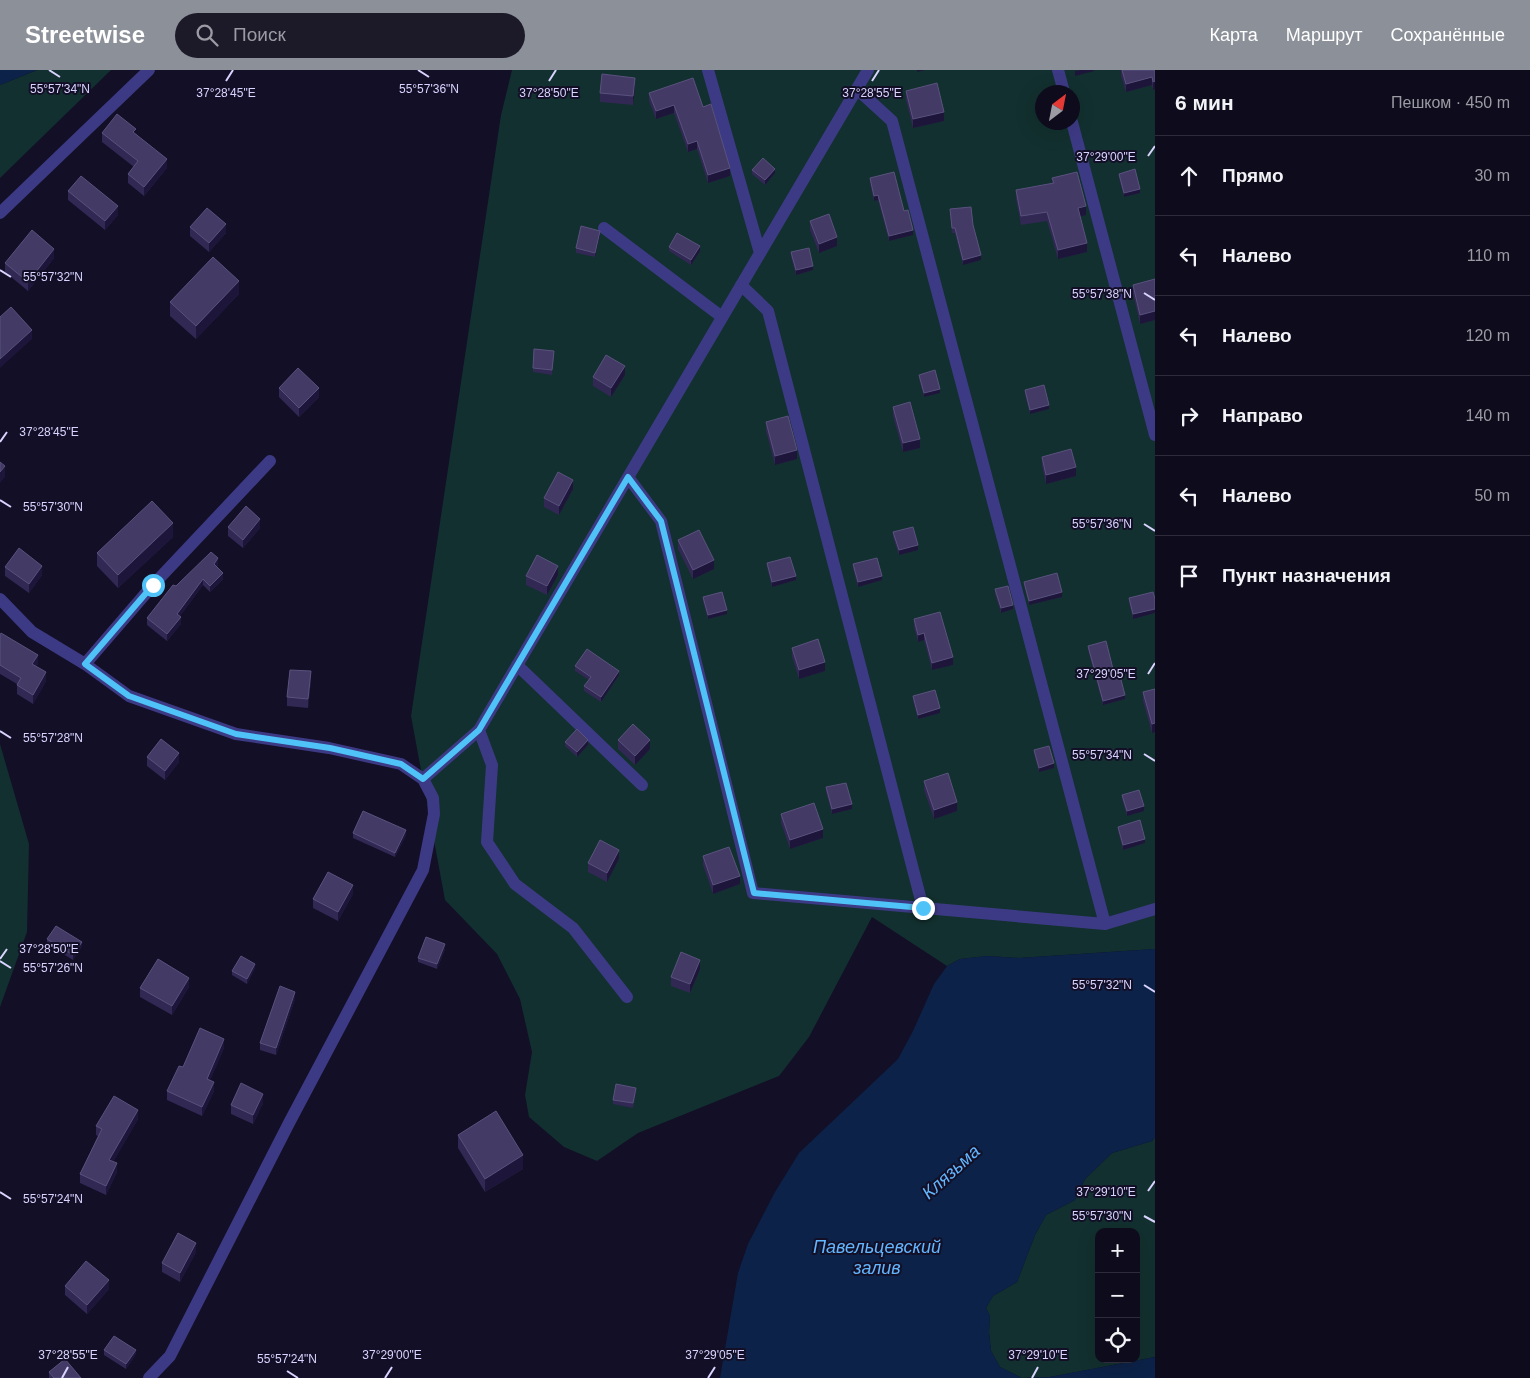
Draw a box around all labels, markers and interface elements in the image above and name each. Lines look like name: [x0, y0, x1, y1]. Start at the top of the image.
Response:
search box: [175, 13, 525, 58]
text: Streetwise: [25, 21, 145, 48]
icon: search: [193, 21, 221, 49]
text: Поиск: [233, 24, 286, 45]
text: Карта: [1210, 25, 1258, 45]
text: Маршрут: [1286, 25, 1362, 45]
text: Сохранённые: [1390, 25, 1505, 45]
text: 55°57'34"N: [30, 82, 90, 96]
text: 55°57'36"N: [399, 82, 459, 96]
north arrow: [1035, 85, 1080, 130]
text: 37°28'45"E: [196, 86, 256, 100]
text: 37°28'50"E: [519, 86, 579, 100]
text: 37°28'55"E: [842, 86, 902, 100]
text: 6 мин: [1175, 91, 1234, 114]
text: Пешком · 450 m: [1391, 94, 1510, 111]
text: 37°29'00"E: [1076, 150, 1136, 164]
icon: ahead: [1175, 162, 1203, 190]
text: Прямо: [1222, 165, 1284, 186]
text: 30 m: [1474, 167, 1510, 184]
icon: left: [1175, 242, 1203, 270]
text: Налево: [1222, 245, 1292, 266]
text: 110 m: [1467, 247, 1510, 264]
text: 55°57'32"N: [23, 270, 83, 284]
text: 55°57'38"N: [1072, 287, 1132, 301]
icon: left: [1175, 322, 1203, 350]
text: Налево: [1222, 325, 1292, 346]
text: 120 m: [1466, 327, 1510, 344]
icon: right: [1175, 402, 1203, 430]
text: Направо: [1222, 405, 1303, 426]
text: 140 m: [1466, 407, 1510, 424]
text: 37°28'45"E: [19, 425, 79, 439]
icon: left: [1175, 482, 1203, 510]
text: Налево: [1222, 485, 1292, 506]
text: 50 m: [1474, 487, 1510, 504]
text: 55°57'30"N: [23, 500, 83, 514]
text: 55°57'36"N: [1072, 517, 1132, 531]
icon: arrive: [1175, 562, 1203, 590]
text: Пункт назначения: [1222, 565, 1391, 586]
route start: [142, 574, 165, 597]
text: 37°29'05"E: [1076, 667, 1136, 681]
text: 55°57'28"N: [23, 731, 83, 745]
text: 55°57'34"N: [1072, 748, 1132, 762]
route end: [912, 897, 935, 920]
text: 37°28'50"E: [19, 942, 79, 956]
text: 55°57'26"N: [23, 961, 83, 975]
text: 55°57'32"N: [1072, 978, 1132, 992]
water label: Клязьма: [918, 1141, 984, 1203]
text: 37°29'10"E: [1076, 1185, 1136, 1199]
text: 55°57'24"N: [23, 1192, 83, 1206]
text: 55°57'30"N: [1072, 1209, 1132, 1223]
map controls: [1095, 1228, 1140, 1363]
button: +: [1095, 1228, 1140, 1273]
water label: Павельцевский залив: [813, 1237, 941, 1278]
button: −: [1095, 1273, 1140, 1318]
button: locate: [1095, 1318, 1140, 1363]
text: 37°28'55"E: [38, 1348, 98, 1362]
text: 37°29'00"E: [362, 1348, 422, 1362]
text: 37°29'05"E: [685, 1348, 745, 1362]
text: 37°29'10"E: [1008, 1348, 1068, 1362]
text: 55°57'24"N: [257, 1352, 317, 1366]

